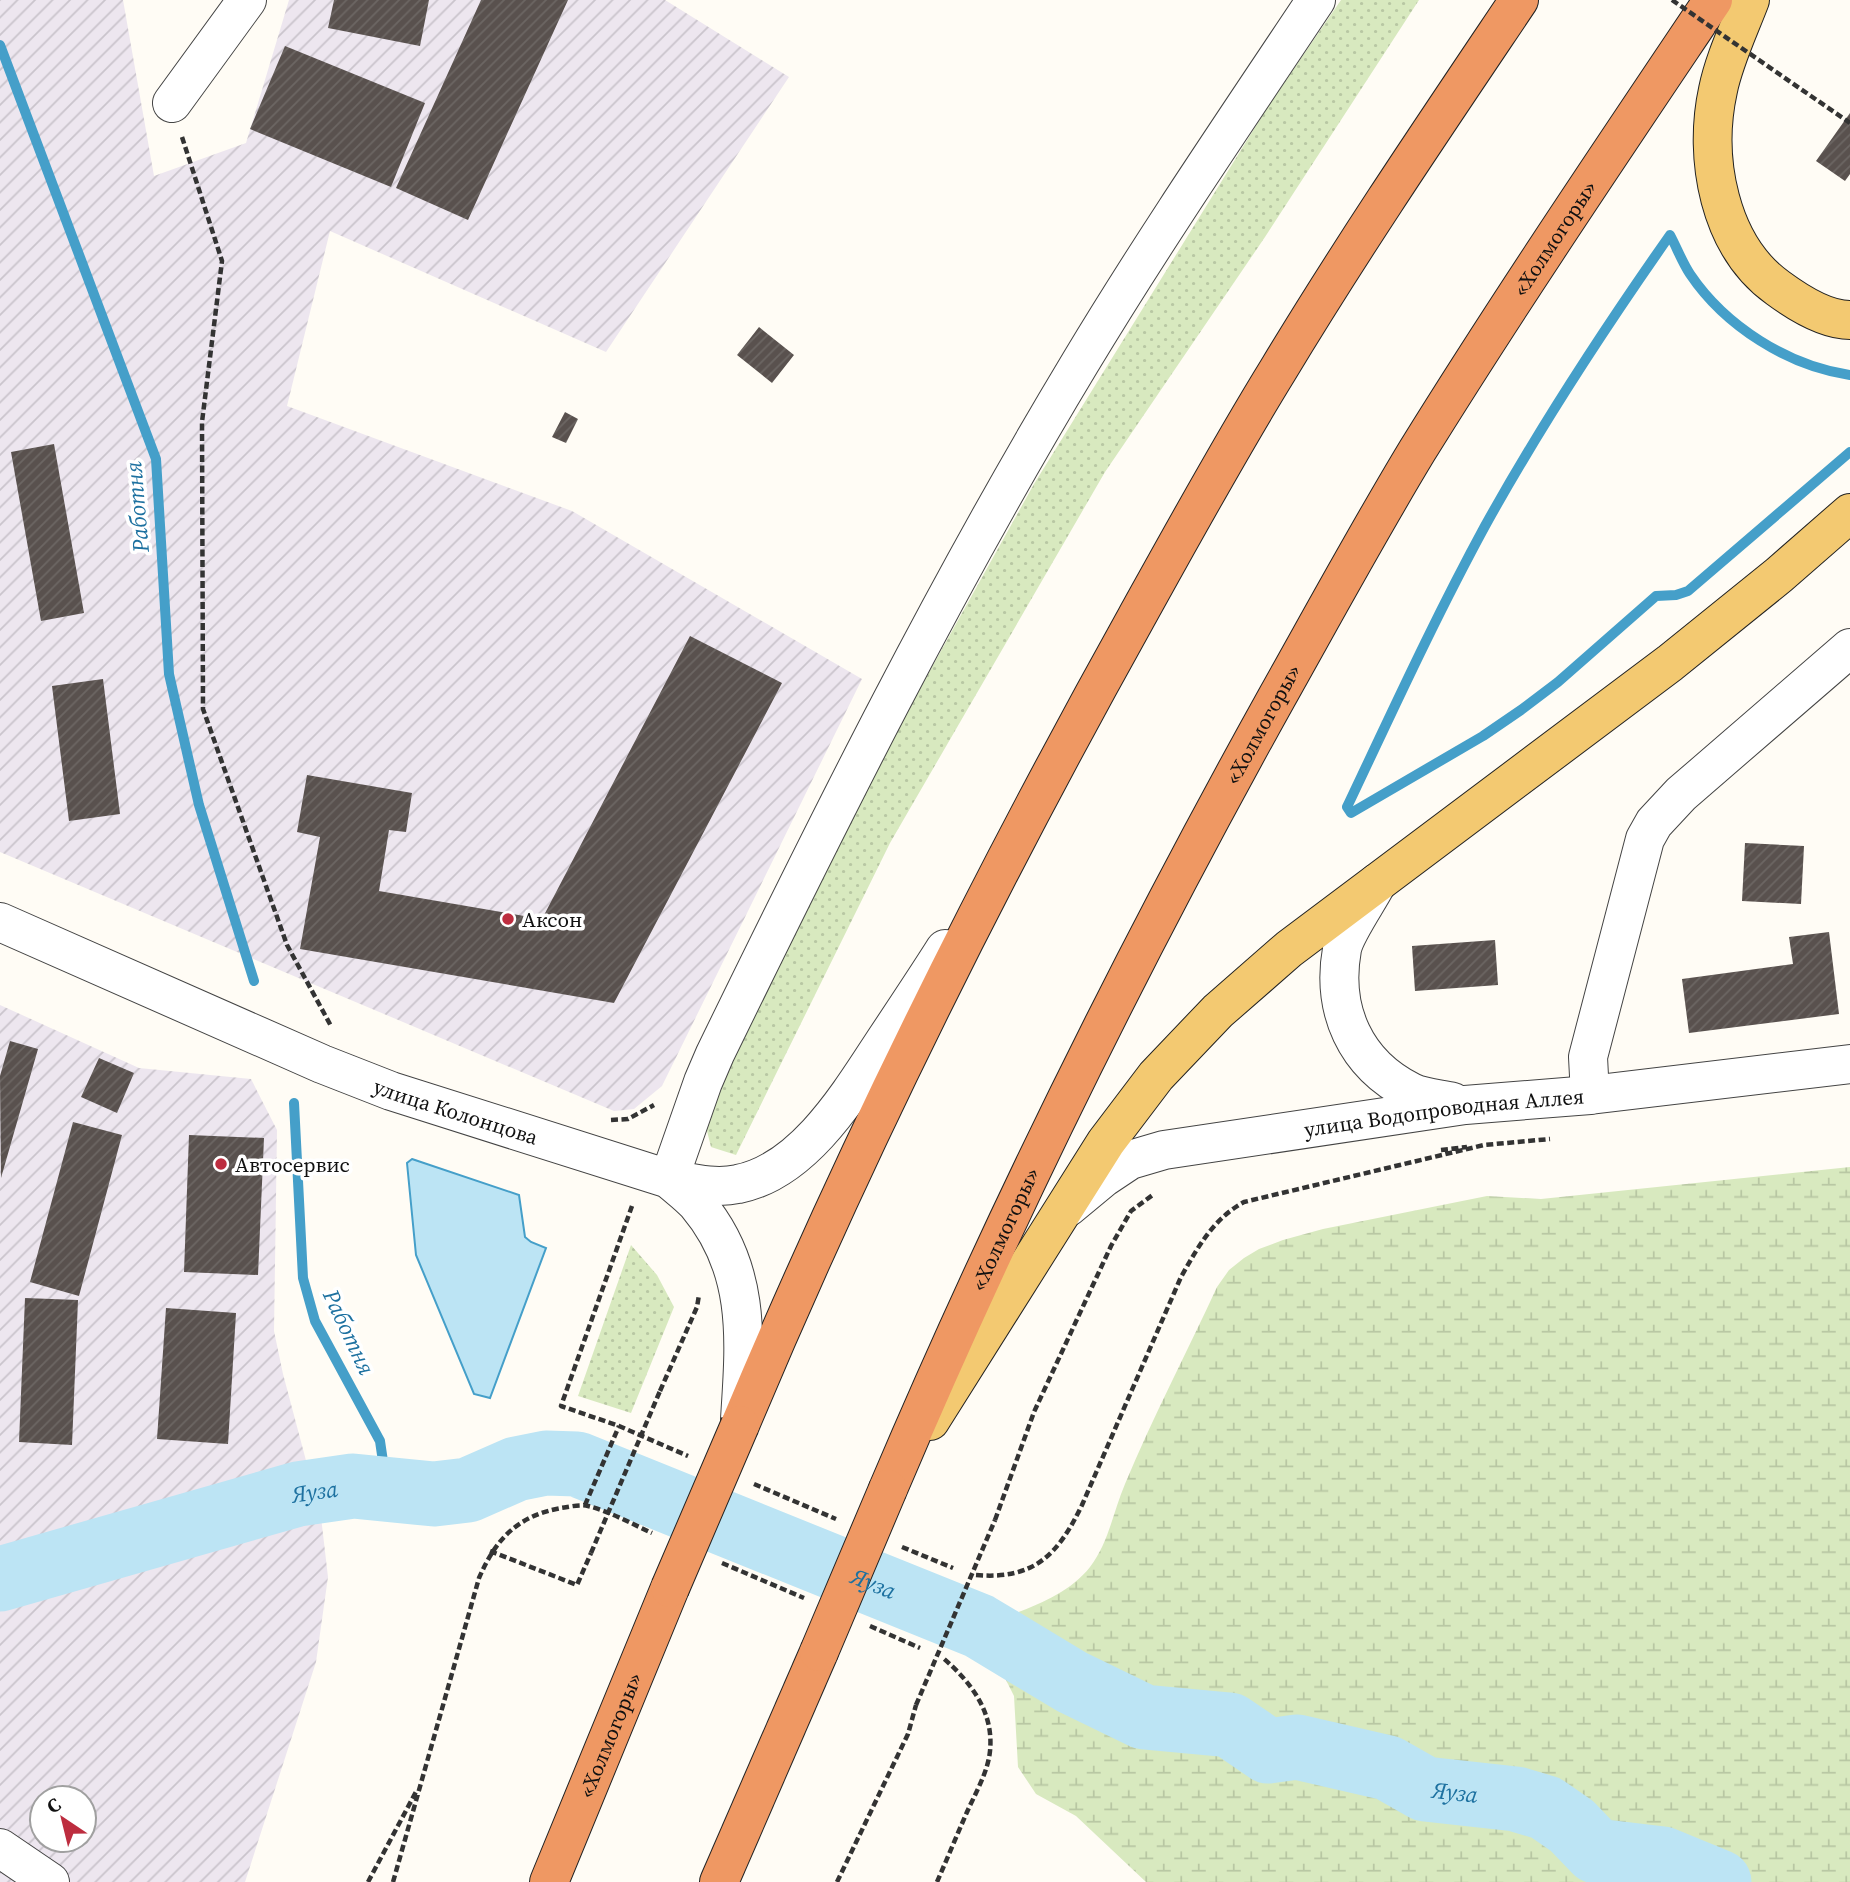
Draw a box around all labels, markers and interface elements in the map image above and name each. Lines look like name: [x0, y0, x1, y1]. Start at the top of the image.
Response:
street label: «Холмогоры»: [1505, 175, 1603, 301]
water label: Работня: [117, 460, 157, 555]
street label: «Холмогоры»: [1218, 659, 1307, 789]
place label: Аксон: [522, 905, 582, 934]
marker: Аксон: [500, 911, 516, 927]
street label: улица Колонцова: [369, 1071, 542, 1151]
street label: улица Водопроводная Аллея: [1302, 1081, 1585, 1143]
place label: Автосервис: [235, 1150, 350, 1179]
marker: Автосервис: [213, 1156, 229, 1172]
street label: «Холмогоры»: [963, 1163, 1046, 1295]
water label: Работня: [315, 1283, 383, 1380]
water label: Яуза: [288, 1472, 340, 1511]
water label: Яуза: [845, 1559, 901, 1607]
street label: «Холмогоры»: [571, 1668, 648, 1802]
water label: Яуза: [1429, 1774, 1480, 1811]
north arrow: [28, 1784, 98, 1854]
text: С: [41, 1791, 66, 1819]

